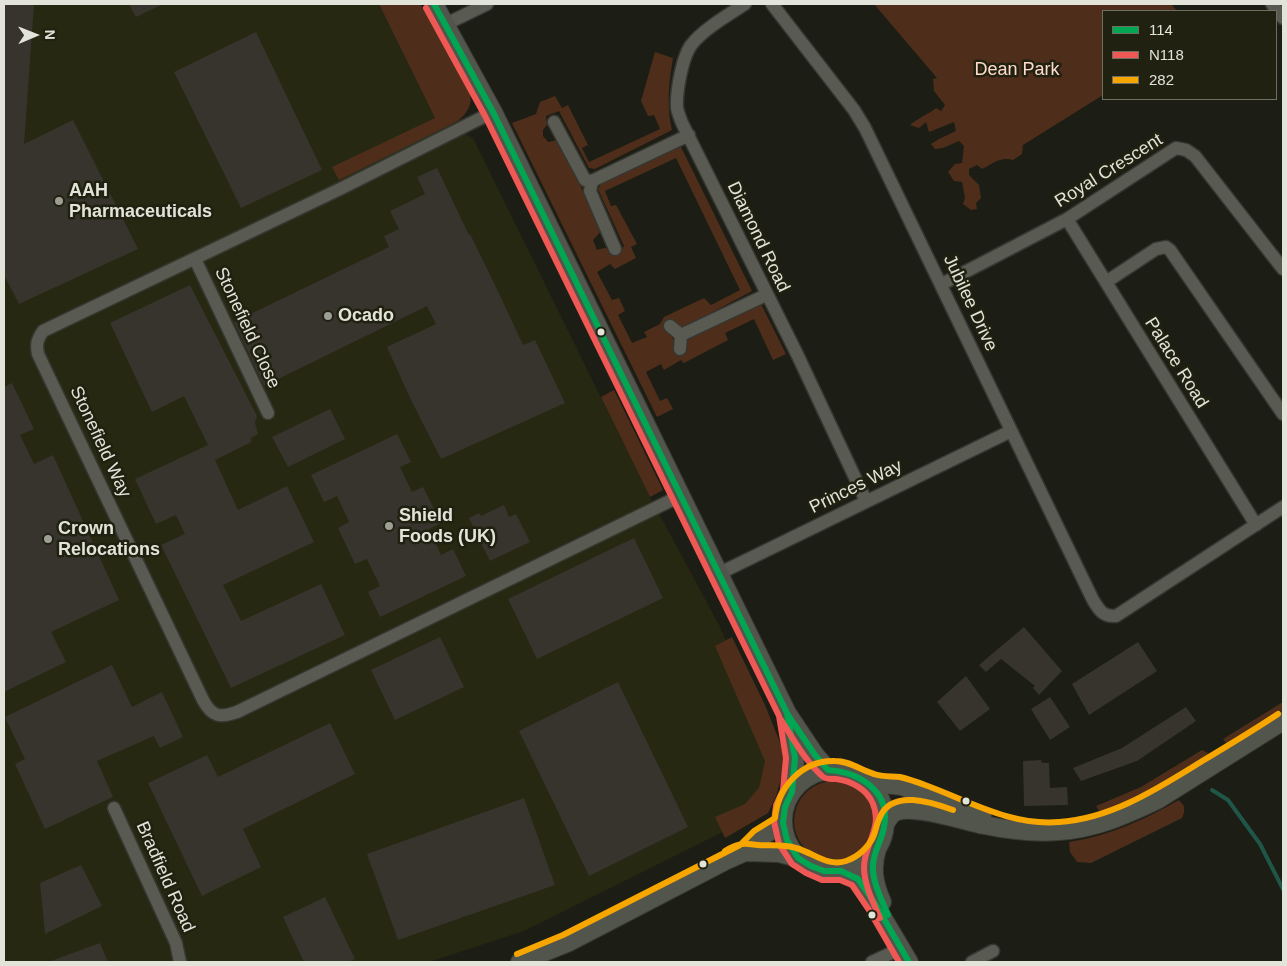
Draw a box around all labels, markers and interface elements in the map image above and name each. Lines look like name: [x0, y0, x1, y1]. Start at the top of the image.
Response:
north arrow: [10, 10, 60, 60]
legend: [1102, 10, 1277, 100]
text: 114: [1149, 21, 1173, 38]
text: N: [42, 30, 58, 40]
text: N118: [1149, 46, 1184, 63]
park label: Dean Park: [974, 59, 1060, 81]
text: 282: [1149, 71, 1174, 88]
street label: Royal Crescent: [1051, 129, 1167, 213]
street label: Diamond Road: [722, 178, 794, 296]
place label: AAH Pharmaceuticals: [69, 180, 212, 222]
marker: AAH Pharmaceuticals: [53, 195, 65, 207]
street label: Jubilee Drive: [938, 251, 1002, 355]
street label: Stonefield Close: [210, 264, 284, 392]
place label: Ocado: [338, 305, 394, 327]
marker: Ocado: [322, 310, 334, 322]
street label: Palace Road: [1140, 314, 1212, 412]
unlabelled marker: [596, 327, 606, 337]
street label: Stonefield Way: [65, 383, 135, 501]
street label: Princes Way: [806, 455, 906, 519]
place label: Shield Foods (UK): [399, 505, 496, 548]
place label: Crown Relocations: [58, 518, 160, 560]
marker: Shield Foods (UK): [383, 520, 395, 532]
marker: Crown Relocations: [42, 533, 54, 545]
unlabelled marker: [961, 796, 971, 806]
street label: Bradfield Road: [131, 818, 199, 936]
unlabelled marker: [698, 859, 708, 869]
unlabelled marker: [867, 910, 877, 920]

